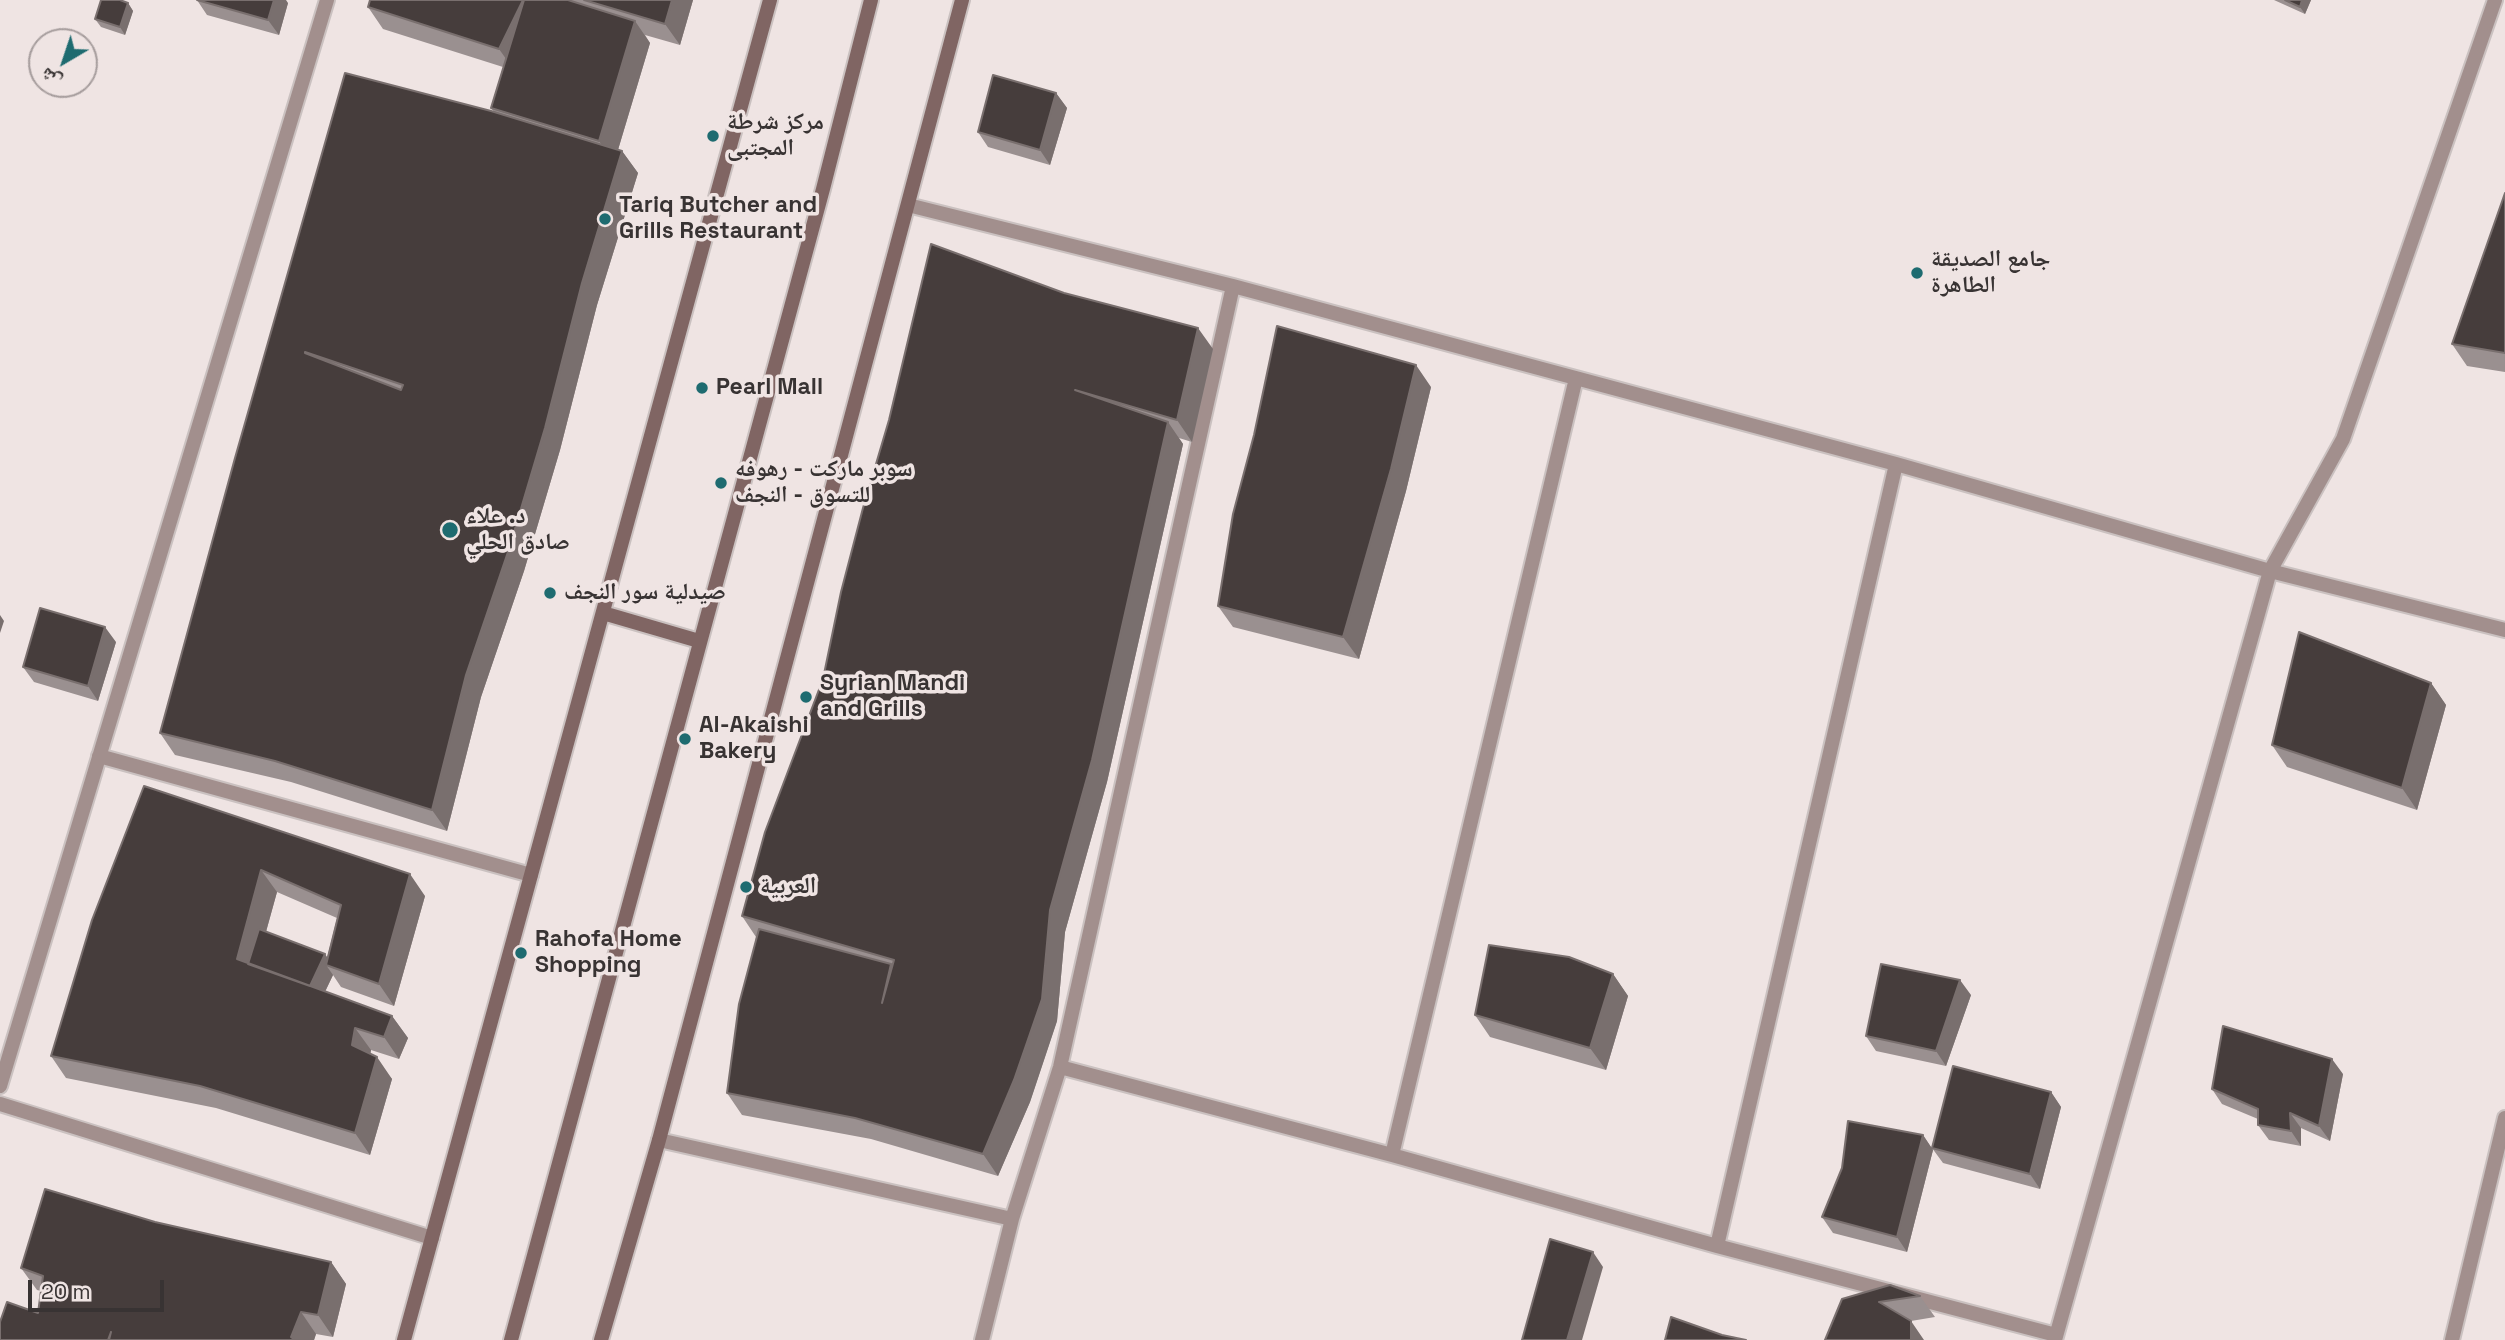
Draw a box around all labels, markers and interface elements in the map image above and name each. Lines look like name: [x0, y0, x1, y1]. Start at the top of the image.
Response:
north arrow: [28, 28, 98, 98]
text: ش: [35, 62, 66, 94]
place label: مركز شرطة المجتبى: [727, 109, 824, 163]
marker: مركز شرطة المجتبى: [705, 128, 721, 144]
place label: Tariq Butcher and Grills Restaurant: [619, 192, 817, 246]
marker: Tariq Butcher and Grills Restaurant: [597, 211, 613, 227]
place label: جامع الصديقة الطاهرة: [1931, 246, 2050, 300]
marker: جامع الصديقة الطاهرة: [1909, 265, 1925, 281]
place label: Pearl Mall: [716, 374, 823, 402]
marker: Pearl Mall: [694, 380, 710, 396]
place label: سوبر ماركت - رهوفه للتسوق - النجف: [735, 456, 913, 510]
marker: سوبر ماركت - رهوفه للتسوق - النجف: [713, 475, 729, 491]
place label: د. علاء صادق الحلي: [466, 503, 570, 557]
marker: د. علاء صادق الحلي: [440, 520, 460, 540]
place label: صيدلية سور النجف: [564, 579, 726, 607]
marker: صيدلية سور النجف: [542, 585, 558, 601]
place label: Syrian Mandi and Grills: [820, 670, 965, 724]
marker: Syrian Mandi and Grills: [798, 689, 814, 705]
place label: Al-Akaishi Bakery: [699, 712, 809, 766]
marker: Al-Akaishi Bakery: [677, 731, 693, 747]
place label: العربية: [760, 873, 816, 901]
marker: العربية: [738, 879, 754, 895]
place label: Rahofa Home Shopping: [535, 926, 682, 980]
marker: Rahofa Home Shopping: [513, 945, 529, 961]
scale bar: [32, 1266, 168, 1310]
text: 20 m: [41, 1278, 91, 1305]

